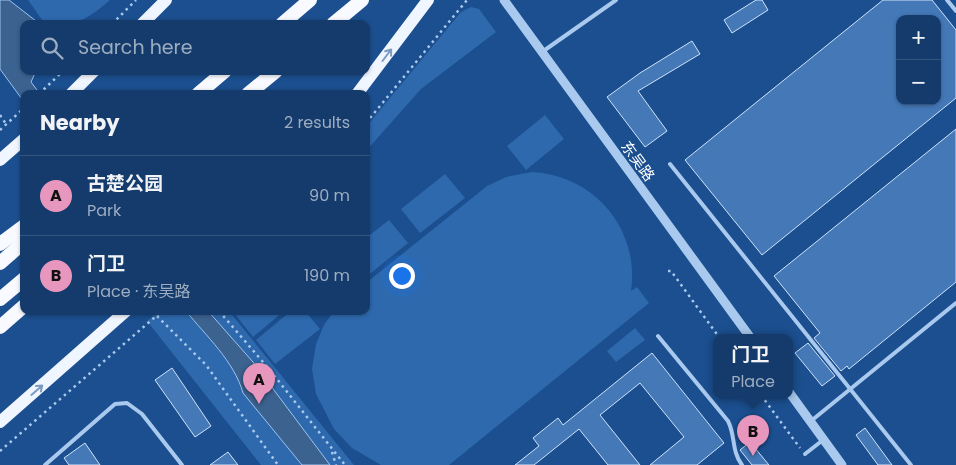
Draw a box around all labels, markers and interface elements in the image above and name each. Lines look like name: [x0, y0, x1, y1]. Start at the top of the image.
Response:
map controls: [896, 15, 941, 105]
button: +: [896, 15, 941, 60]
search box: [20, 20, 370, 75]
icon: search: [38, 34, 66, 62]
text: Search here: [78, 34, 192, 61]
one-way arrow: [381, 49, 392, 62]
button: −: [896, 60, 941, 105]
text: Nearby: [40, 108, 120, 137]
text: 2 results: [284, 111, 350, 134]
street label: 东吴路: [616, 137, 660, 185]
text: 古楚公园: [87, 170, 163, 197]
text: A: [50, 184, 62, 207]
text: 90 m: [309, 184, 350, 207]
text: Park: [87, 199, 121, 222]
text: 门卫: [87, 250, 125, 277]
your location: [389, 263, 415, 289]
text: B: [51, 264, 61, 287]
text: 190 m: [304, 264, 350, 287]
text: Place · 东吴路: [87, 280, 191, 303]
popup: [713, 334, 793, 399]
text: 门卫: [731, 341, 769, 368]
pin: A: [243, 363, 275, 404]
text: Place: [731, 370, 775, 393]
one-way arrow: [30, 384, 43, 395]
pin: B: [737, 415, 769, 456]

